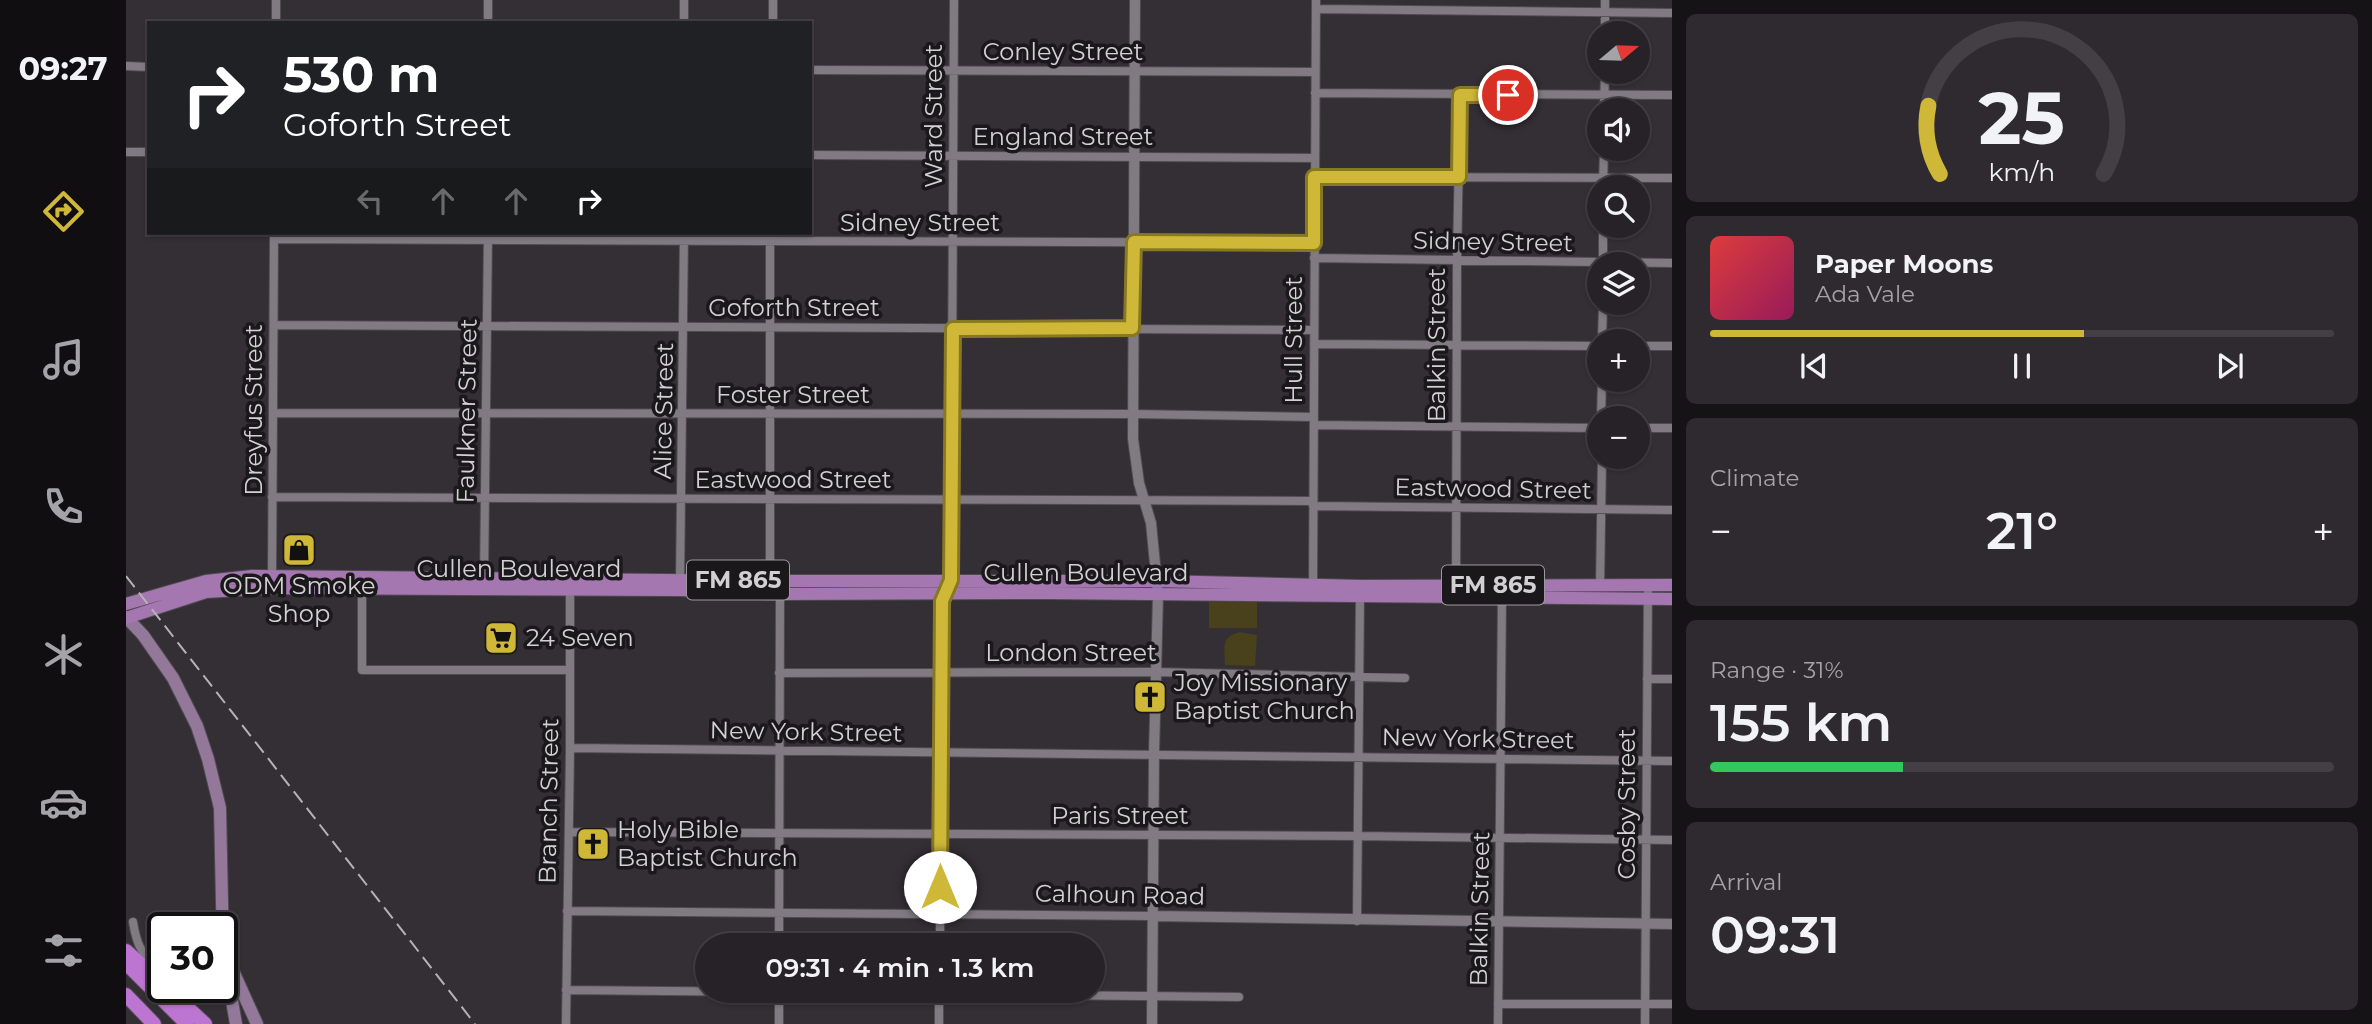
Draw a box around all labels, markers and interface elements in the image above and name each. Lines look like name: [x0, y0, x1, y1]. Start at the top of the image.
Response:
north arrow: [1587, 21, 1650, 84]
map controls: [1587, 21, 1650, 469]
street label: Conley Street: [983, 37, 1143, 66]
street label: Ward Street: [919, 44, 948, 188]
text: 530 m: [283, 45, 439, 104]
text: 09:27: [18, 49, 108, 88]
icon: right: [168, 49, 259, 140]
pin: [1478, 65, 1538, 125]
text: 25: [1979, 74, 2065, 162]
icon: arrive: [1489, 76, 1527, 114]
button: sound: [1587, 98, 1650, 161]
text: Goforth Street: [283, 105, 512, 144]
street label: England Street: [973, 122, 1154, 151]
text: km/h: [1989, 157, 2055, 187]
button: search: [1587, 175, 1650, 238]
icon: left: [351, 182, 389, 220]
icon: ahead: [424, 182, 462, 220]
icon: ahead: [497, 182, 535, 220]
icon: right: [570, 182, 608, 220]
icon: directions: [39, 187, 88, 236]
street label: Sidney Street: [840, 208, 1000, 237]
street label: Sidney Street: [1413, 226, 1573, 257]
text: Paper Moons: [1815, 248, 1993, 280]
button: layers: [1587, 252, 1650, 315]
street label: Balkin Street: [1422, 267, 1451, 422]
street label: Hull Street: [1279, 276, 1308, 404]
text: Ada Vale: [1815, 280, 1915, 308]
street label: Goforth Street: [708, 293, 880, 322]
street label: Faulkner Street: [450, 318, 483, 504]
street label: Dreyfus Street: [239, 324, 268, 496]
button: +: [1587, 329, 1650, 392]
icon: music: [39, 335, 88, 384]
street label: Alice Street: [648, 342, 679, 480]
icon: previous: [1795, 347, 1833, 385]
icon: pause: [2003, 347, 2041, 385]
icon: next: [2211, 347, 2249, 385]
street label: Foster Street: [716, 380, 870, 409]
button: −: [1587, 406, 1650, 469]
text: Climate: [1710, 464, 1799, 492]
street label: Eastwood Street: [694, 465, 892, 494]
street label: Eastwood Street: [1394, 472, 1592, 505]
icon: phone: [39, 482, 88, 531]
text: 21°: [1986, 499, 2058, 562]
text: −: [1710, 508, 1732, 555]
text: +: [2312, 508, 2334, 555]
shop icon: ODM Smoke Shop: [280, 531, 318, 569]
street label: Cullen Boulevard: [417, 554, 621, 583]
street label: Cullen Boulevard: [984, 558, 1188, 587]
road number: FM 865: [687, 560, 789, 600]
road number: FM 865: [1442, 566, 1544, 604]
place label: ODM Smoke Shop: [223, 571, 375, 628]
supermarket icon: 24 Seven: [482, 619, 520, 657]
place label: 24 Seven: [526, 623, 634, 652]
icon: climate: [39, 630, 88, 679]
street label: London Street: [985, 638, 1157, 667]
text: Range · 31%: [1710, 656, 1843, 684]
place label: Joy Missionary Baptist Church: [1173, 668, 1355, 725]
church icon: Joy Missionary Baptist Church: [1131, 678, 1169, 716]
text: 155 km: [1710, 691, 1892, 754]
street label: New York Street: [709, 715, 903, 748]
street label: Branch Street: [533, 718, 564, 884]
street label: New York Street: [1381, 722, 1575, 755]
street label: Cosby Street: [1612, 728, 1641, 880]
icon: car: [39, 778, 88, 827]
street label: Paris Street: [1051, 801, 1189, 830]
place label: Holy Bible Baptist Church: [617, 815, 798, 872]
church icon: Holy Bible Baptist Church: [574, 825, 612, 863]
street label: Balkin Street: [1464, 831, 1495, 987]
position arrow: [903, 850, 977, 924]
text: Arrival: [1710, 868, 1783, 896]
street label: Calhoun Road: [1035, 879, 1205, 910]
text: 09:31: [1710, 903, 1840, 966]
speed limit sign: 30: [147, 912, 238, 1003]
icon: filters: [39, 926, 88, 975]
text: 09:31 · 4 min · 1.3 km: [766, 952, 1034, 984]

